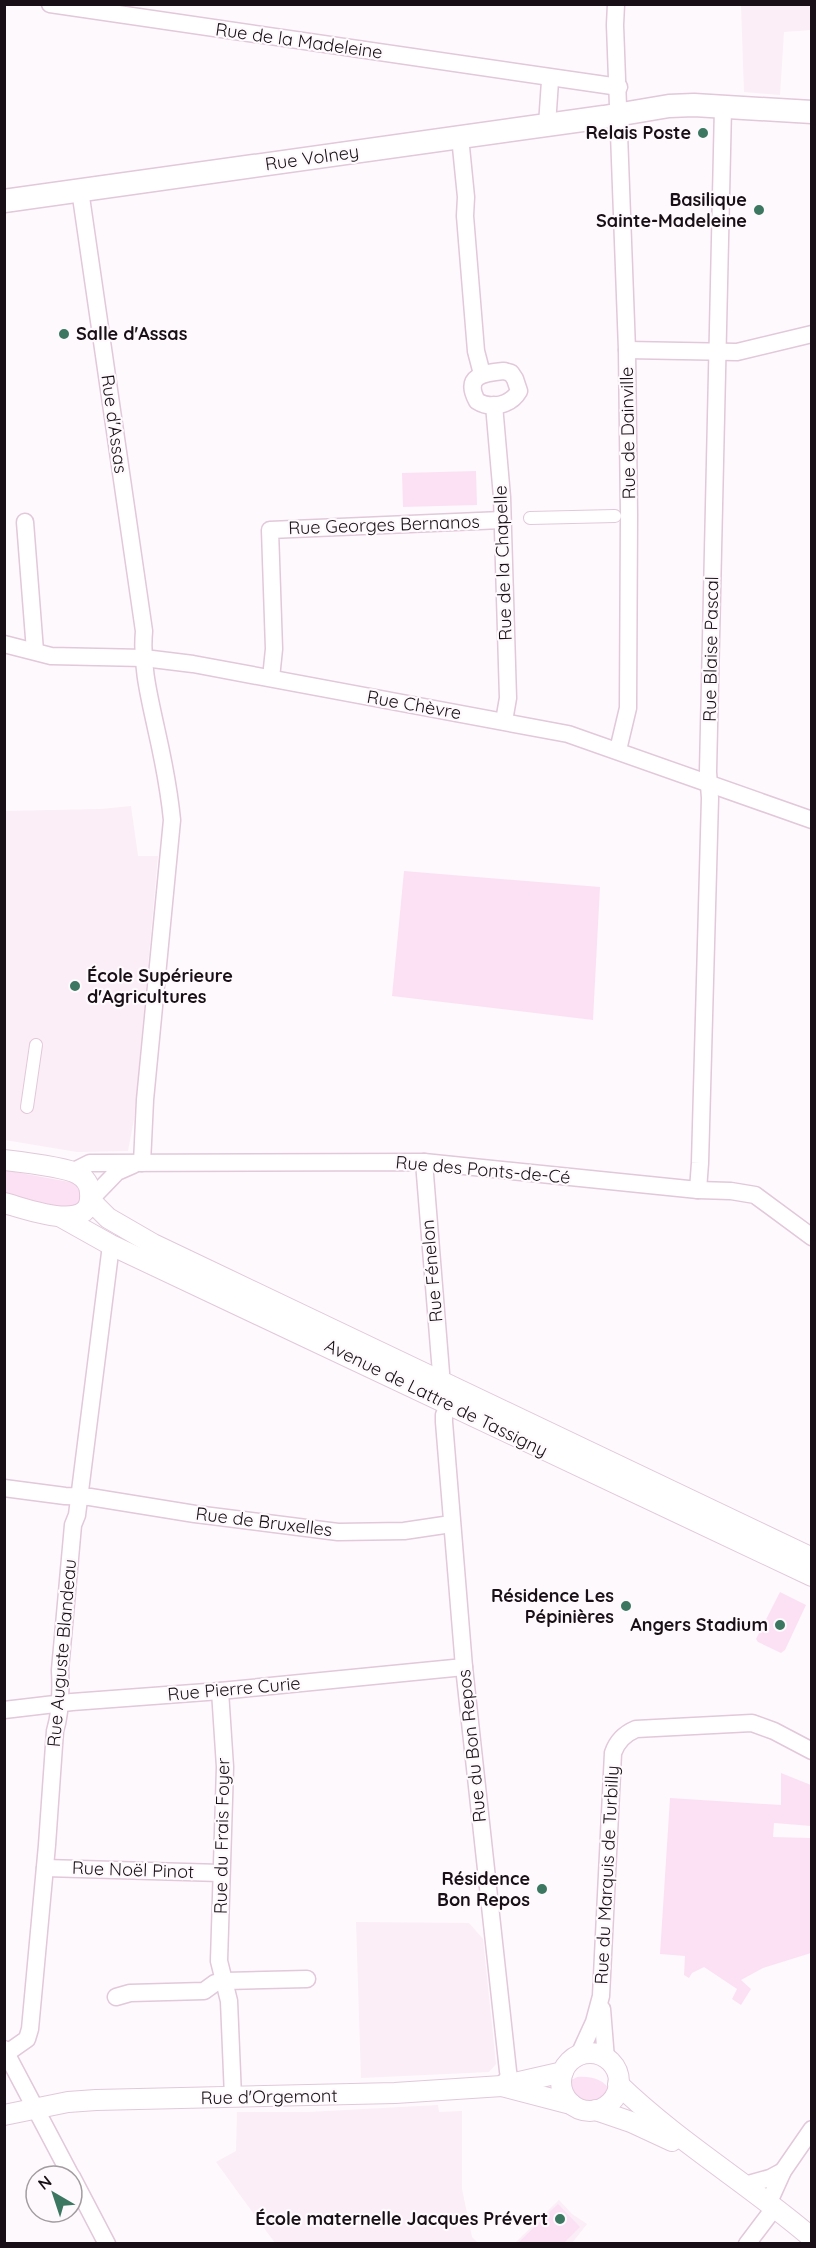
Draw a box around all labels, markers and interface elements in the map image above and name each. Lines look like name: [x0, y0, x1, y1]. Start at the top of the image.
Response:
street label: Rue de la Madeleine: [214, 17, 384, 64]
place label: Relais Poste: [586, 121, 691, 144]
marker: Relais Poste: [696, 126, 710, 140]
street label: Rue Volney: [264, 140, 360, 175]
place label: Basilique Sainte-Madeleine: [596, 188, 747, 232]
marker: Basilique Sainte-Madeleine: [752, 203, 766, 217]
place label: Salle d'Assas: [76, 322, 188, 345]
marker: Salle d'Assas: [57, 327, 71, 341]
street label: Rue de Dainville: [615, 366, 640, 500]
street label: Rue d'Assas: [96, 373, 133, 475]
street label: Rue de la Chapelle: [488, 485, 517, 641]
street label: Rue Georges Bernanos: [288, 510, 480, 539]
street label: Rue Blaise Pascal: [698, 576, 723, 722]
street label: Rue Chèvre: [365, 685, 463, 724]
place label: École Supérieure d'Agricultures: [87, 964, 233, 1008]
marker: École Supérieure d'Agricultures: [68, 979, 82, 993]
street label: Rue des Ponts-de-Cé: [395, 1150, 571, 1189]
street label: Rue Fénelon: [416, 1219, 447, 1323]
street label: Avenue de Lattre de Tassigny: [321, 1333, 551, 1462]
street label: Rue de Bruxelles: [194, 1502, 334, 1541]
street label: Rue Auguste Blandeau: [42, 1558, 81, 1748]
place label: Résidence Les Pépinières: [491, 1584, 614, 1628]
marker: Résidence Les Pépinières: [619, 1599, 633, 1613]
place label: Angers Stadium: [630, 1613, 768, 1636]
marker: Angers Stadium: [773, 1618, 787, 1632]
street label: Rue du Bon Repos: [452, 1668, 491, 1824]
street label: Rue Pierre Curie: [166, 1671, 301, 1706]
street label: Rue du Frais Foyer: [209, 1758, 234, 1914]
street label: Rue du Marquis de Turbilly: [589, 1765, 624, 1985]
street label: Rue Noël Pinot: [71, 1856, 195, 1883]
place label: Résidence Bon Repos: [437, 1867, 530, 1911]
marker: Résidence Bon Repos: [535, 1882, 549, 1896]
street label: Rue d'Orgemont: [200, 2084, 338, 2109]
north arrow: [24, 2164, 84, 2224]
text: N: [34, 2171, 55, 2194]
place label: École maternelle Jacques Prévert: [255, 2207, 548, 2230]
marker: École maternelle Jacques Prévert: [553, 2212, 567, 2226]

